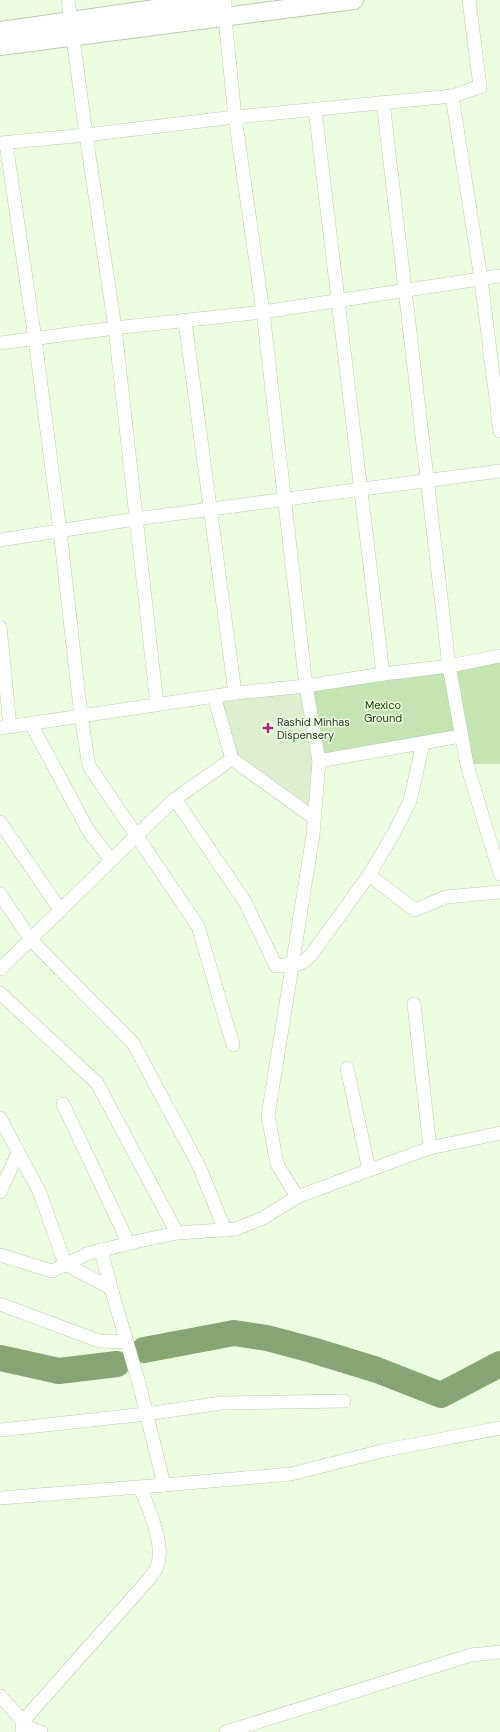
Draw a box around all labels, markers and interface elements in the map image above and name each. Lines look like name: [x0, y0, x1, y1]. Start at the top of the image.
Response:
park label: Mexico Ground: [364, 698, 402, 725]
place label: Rashid Minhas Dispensery: [277, 715, 350, 742]
marker: Rashid Minhas Dispensery: [262, 722, 274, 734]

